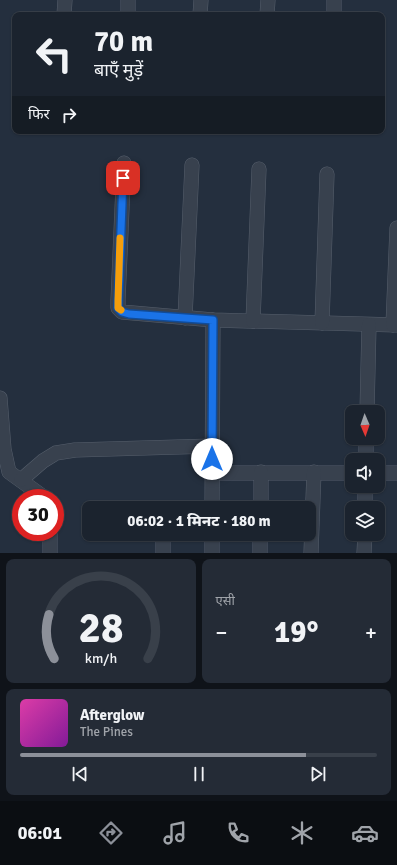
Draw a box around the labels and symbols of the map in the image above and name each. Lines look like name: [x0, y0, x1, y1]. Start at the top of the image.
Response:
pin: [106, 161, 140, 195]
north arrow: [345, 405, 385, 445]
position arrow: [191, 438, 233, 480]
speed limit sign: 30: [12, 489, 64, 541]

